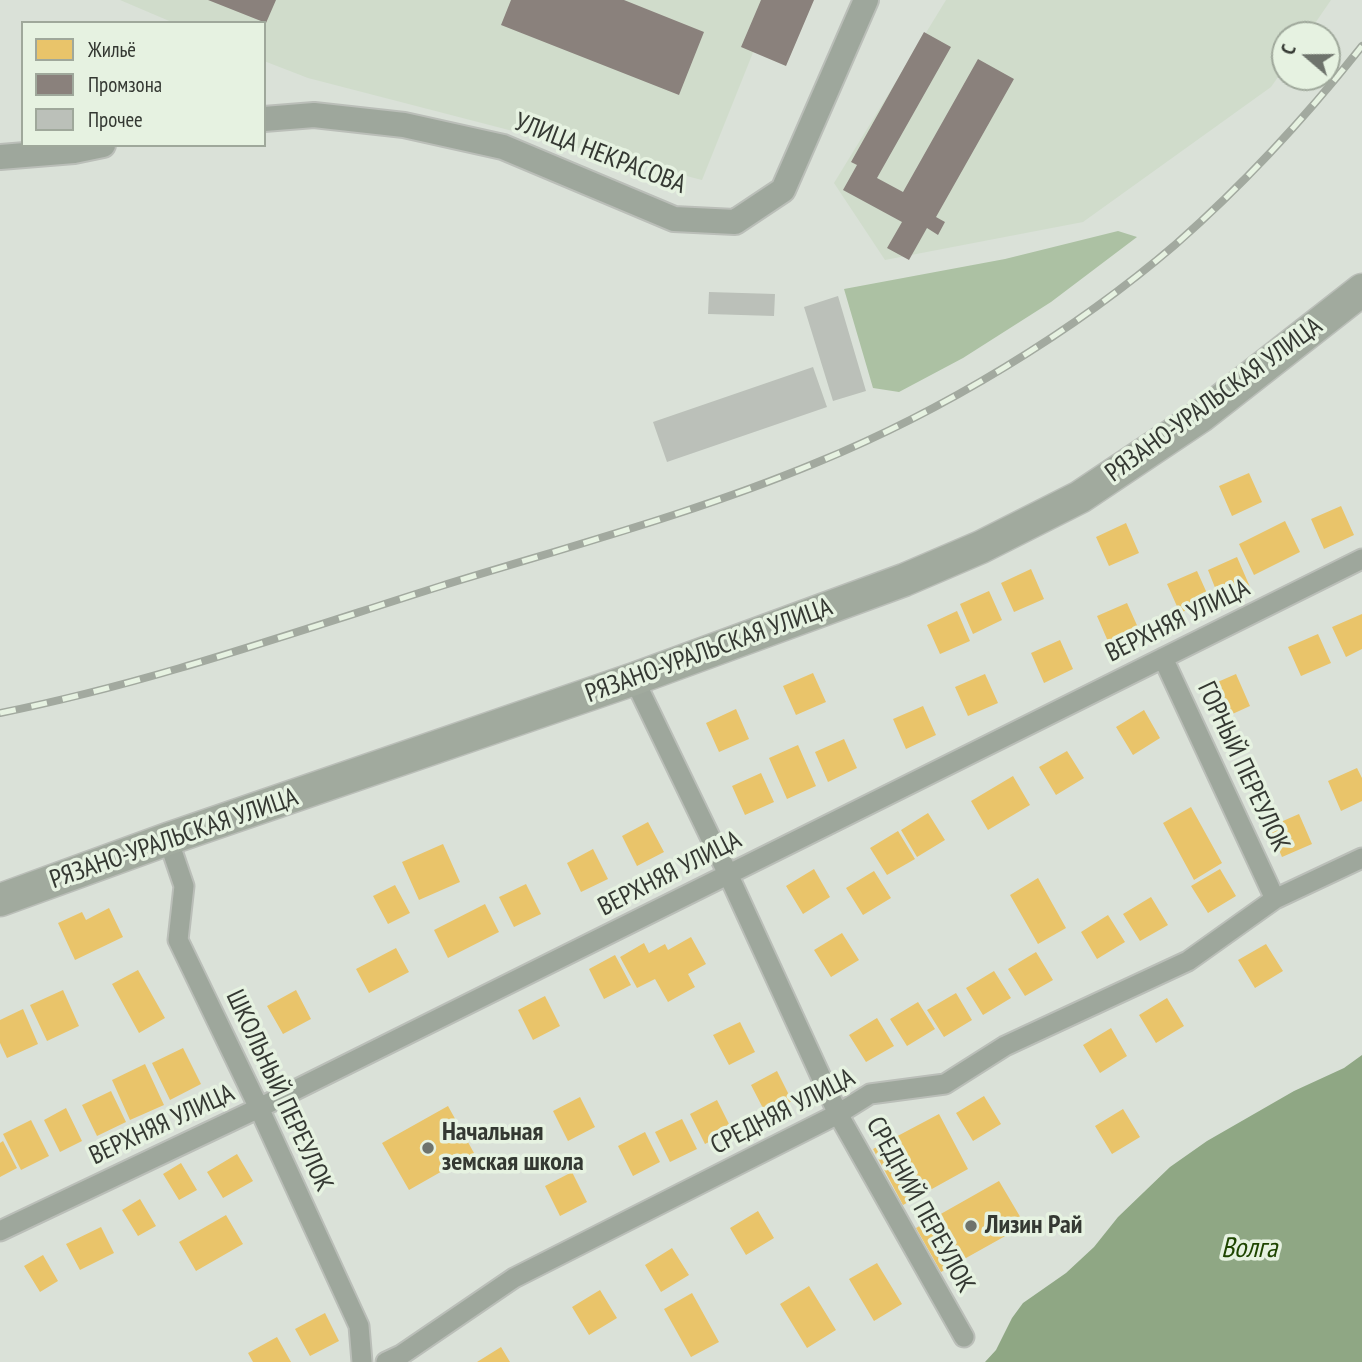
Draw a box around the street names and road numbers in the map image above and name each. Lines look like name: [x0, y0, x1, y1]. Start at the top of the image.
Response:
street label: УЛИЦА НЕКРАСОВА: [510, 107, 690, 201]
street label: РЯЗАНО-УРАЛЬСКАЯ УЛИЦА: [1100, 311, 1328, 489]
street label: ВЕРХНЯЯ УЛИЦА: [1101, 573, 1255, 669]
street label: РЯЗАНО-УРАЛЬСКАЯ УЛИЦА: [581, 592, 837, 710]
street label: ГОРНЫЙ ПЕРЕУЛОК: [1190, 677, 1296, 857]
street label: РЯЗАНО-УРАЛЬСКАЯ УЛИЦА: [46, 782, 302, 896]
street label: ВЕРХНЯЯ УЛИЦА: [593, 825, 747, 923]
street label: ШКОЛЬНЫЙ ПЕРЕУЛОК: [219, 985, 339, 1197]
street label: СРЕДНЯЯ УЛИЦА: [706, 1062, 860, 1162]
street label: ВЕРХНЯЯ УЛИЦА: [85, 1078, 239, 1172]
street label: СРЕДНИЙ ПЕРЕУЛОК: [859, 1112, 981, 1298]

